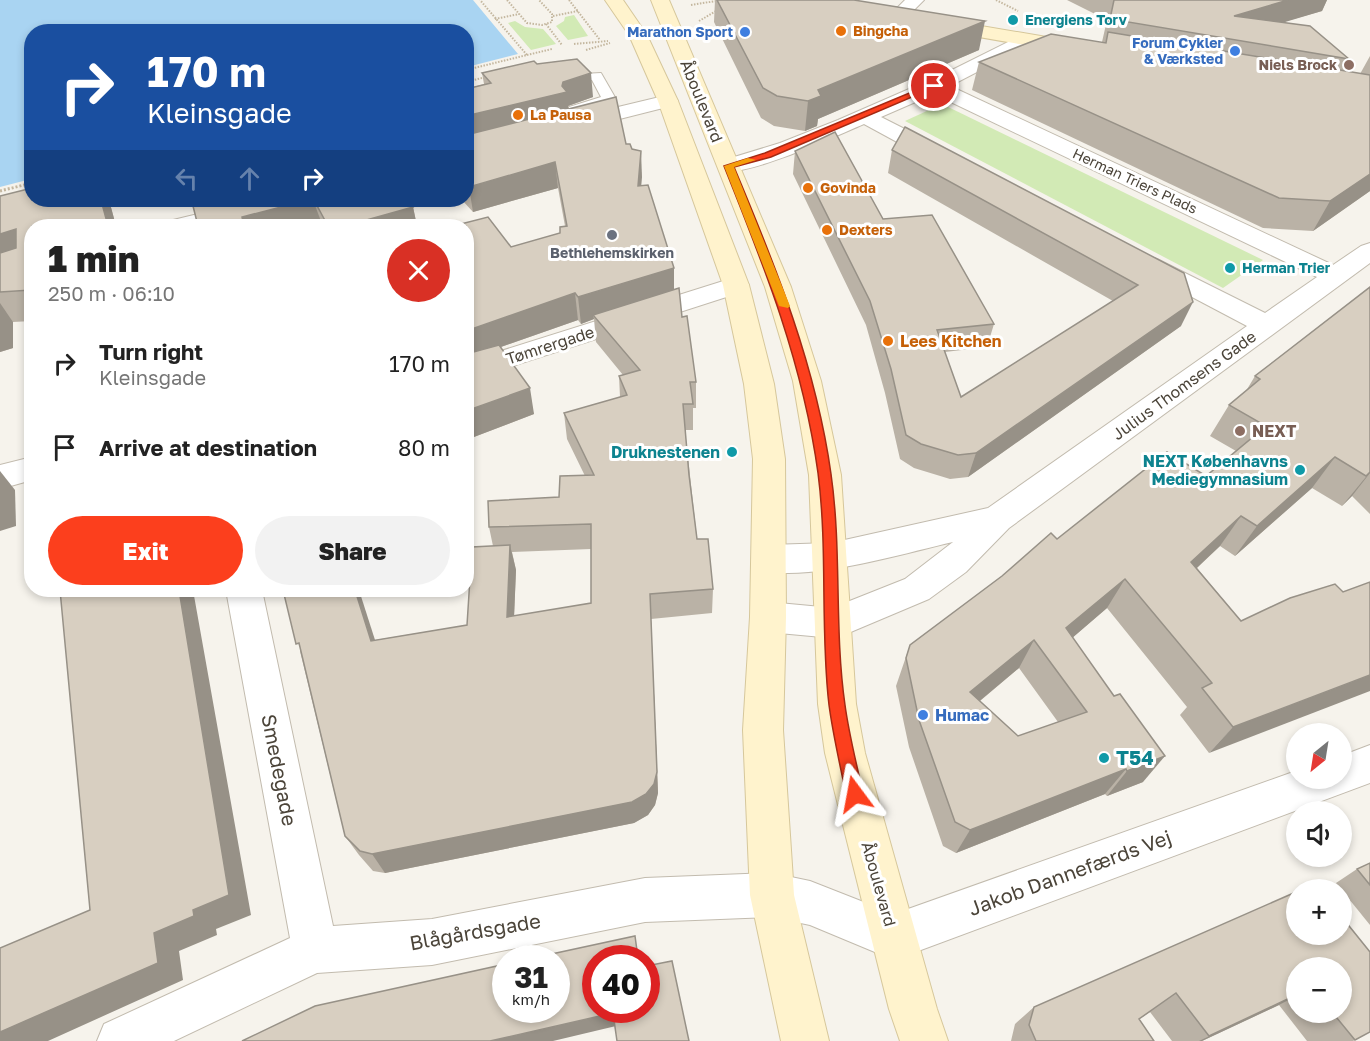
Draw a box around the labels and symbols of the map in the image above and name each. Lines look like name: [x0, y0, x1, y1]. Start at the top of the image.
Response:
place label: Energiens Torv: [1025, 11, 1127, 28]
marker: Energiens Torv: [1006, 13, 1020, 27]
place label: Bingcha: [853, 22, 908, 39]
place label: Marathon Sport: [627, 23, 733, 40]
marker: Bingcha: [834, 24, 848, 38]
marker: Marathon Sport: [738, 25, 752, 39]
place label: Forum Cykler & Værksted: [1132, 34, 1224, 67]
marker: Forum Cykler & Værksted: [1228, 44, 1242, 58]
place label: Niels Brock: [1259, 56, 1337, 73]
street label: Åboulevard: [676, 57, 728, 145]
marker: Niels Brock: [1342, 58, 1356, 72]
pin: [908, 60, 959, 111]
place label: La Pausa: [530, 106, 591, 123]
marker: La Pausa: [511, 108, 525, 122]
street label: Herman Triers Plads: [1070, 144, 1200, 217]
place label: Govinda: [820, 179, 876, 196]
marker: Govinda: [801, 181, 815, 195]
place label: Dexters: [839, 221, 893, 238]
marker: Dexters: [820, 223, 834, 237]
marker: Bethlehemskirken: [605, 228, 619, 242]
place label: Bethlehemskirken: [550, 244, 674, 261]
place label: Herman Trier: [1242, 259, 1331, 276]
marker: Herman Trier: [1223, 261, 1237, 275]
street label: Tømrergade: [503, 321, 597, 369]
street label: Julius Thomsens Gade: [1108, 326, 1260, 444]
place label: Lees Kitchen: [900, 331, 1001, 351]
marker: Lees Kitchen: [881, 334, 895, 348]
place label: NEXT: [1252, 421, 1297, 441]
marker: NEXT: [1233, 424, 1247, 438]
place label: Druknestenen: [611, 442, 720, 462]
marker: Druknestenen: [725, 445, 739, 459]
place label: NEXT Københavns Mediegymnasium: [1143, 451, 1288, 489]
marker: NEXT Københavns Mediegymnasium: [1293, 463, 1307, 477]
place label: Humac: [935, 705, 989, 725]
marker: Humac: [916, 708, 930, 722]
street label: Smedegade: [257, 712, 303, 828]
north arrow: [1286, 723, 1352, 789]
place label: T54: [1116, 745, 1154, 769]
marker: T54: [1097, 751, 1111, 765]
position arrow: [823, 762, 887, 826]
street label: Jakob Dannefærds Vej: [965, 824, 1174, 920]
street label: Åboulevard: [857, 839, 901, 929]
street label: Blågårdsgade: [407, 908, 542, 954]
speed limit sign: 40: [582, 945, 660, 1023]

